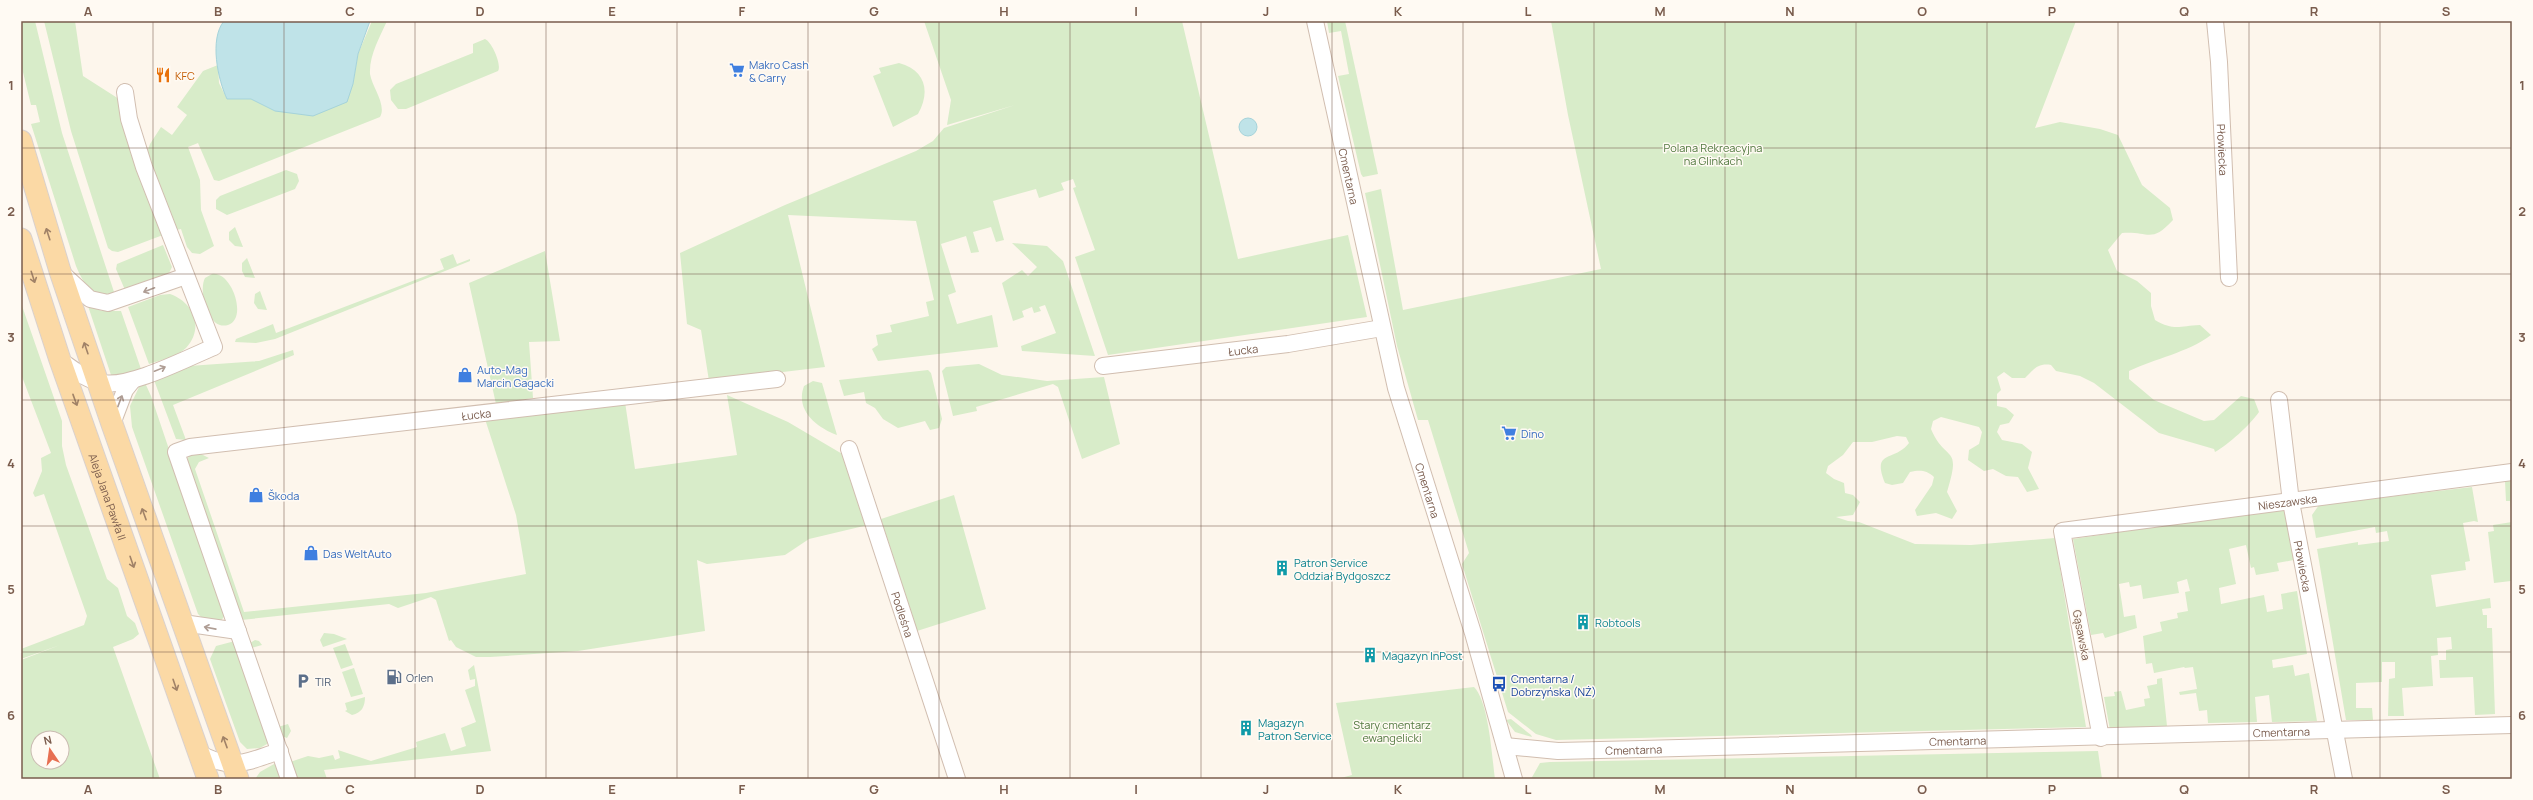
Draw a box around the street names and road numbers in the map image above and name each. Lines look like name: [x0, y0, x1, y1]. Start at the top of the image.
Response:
street label: Płowiecka: [2214, 123, 2232, 176]
street label: Cmentarna: [1336, 147, 1363, 206]
street label: Łucka: [1227, 340, 1259, 359]
street label: Łucka: [461, 405, 492, 423]
street label: Aleja Jana Pawła II: [86, 451, 130, 542]
street label: Cmentarna: [1412, 461, 1444, 520]
street label: Nieszawska: [2257, 490, 2318, 513]
street label: Płowiecka: [2291, 539, 2316, 593]
street label: Podleśna: [889, 590, 918, 639]
street label: Gąsawska: [2070, 608, 2094, 662]
street label: Cmentarna: [2253, 723, 2310, 740]
street label: Cmentarna: [1929, 732, 1986, 749]
street label: Cmentarna: [1605, 741, 1663, 757]

